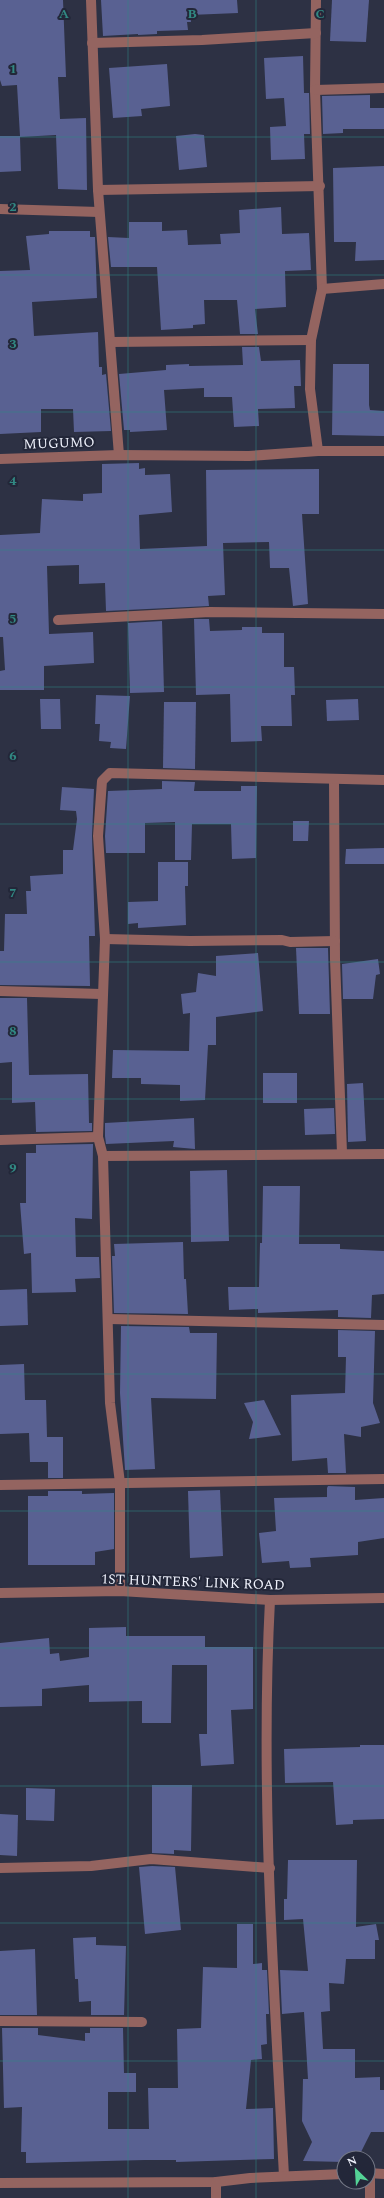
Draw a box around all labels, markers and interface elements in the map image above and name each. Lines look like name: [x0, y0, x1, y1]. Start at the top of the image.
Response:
text: A: [59, 4, 69, 24]
text: B: [187, 4, 197, 24]
text: C: [315, 4, 325, 24]
text: 1: [9, 59, 17, 79]
text: 2: [9, 197, 17, 217]
text: 3: [9, 334, 17, 354]
street label: MUGUMO: [23, 431, 95, 455]
text: 4: [9, 471, 17, 491]
text: 5: [9, 609, 17, 629]
text: 6: [9, 746, 17, 766]
text: 7: [9, 883, 17, 903]
text: 8: [9, 1021, 17, 1041]
text: 9: [9, 1158, 17, 1178]
street label: 1ST HUNTERS' LINK ROAD: [101, 1568, 285, 1596]
north arrow: [336, 2150, 376, 2190]
text: N: [344, 2152, 360, 2171]

